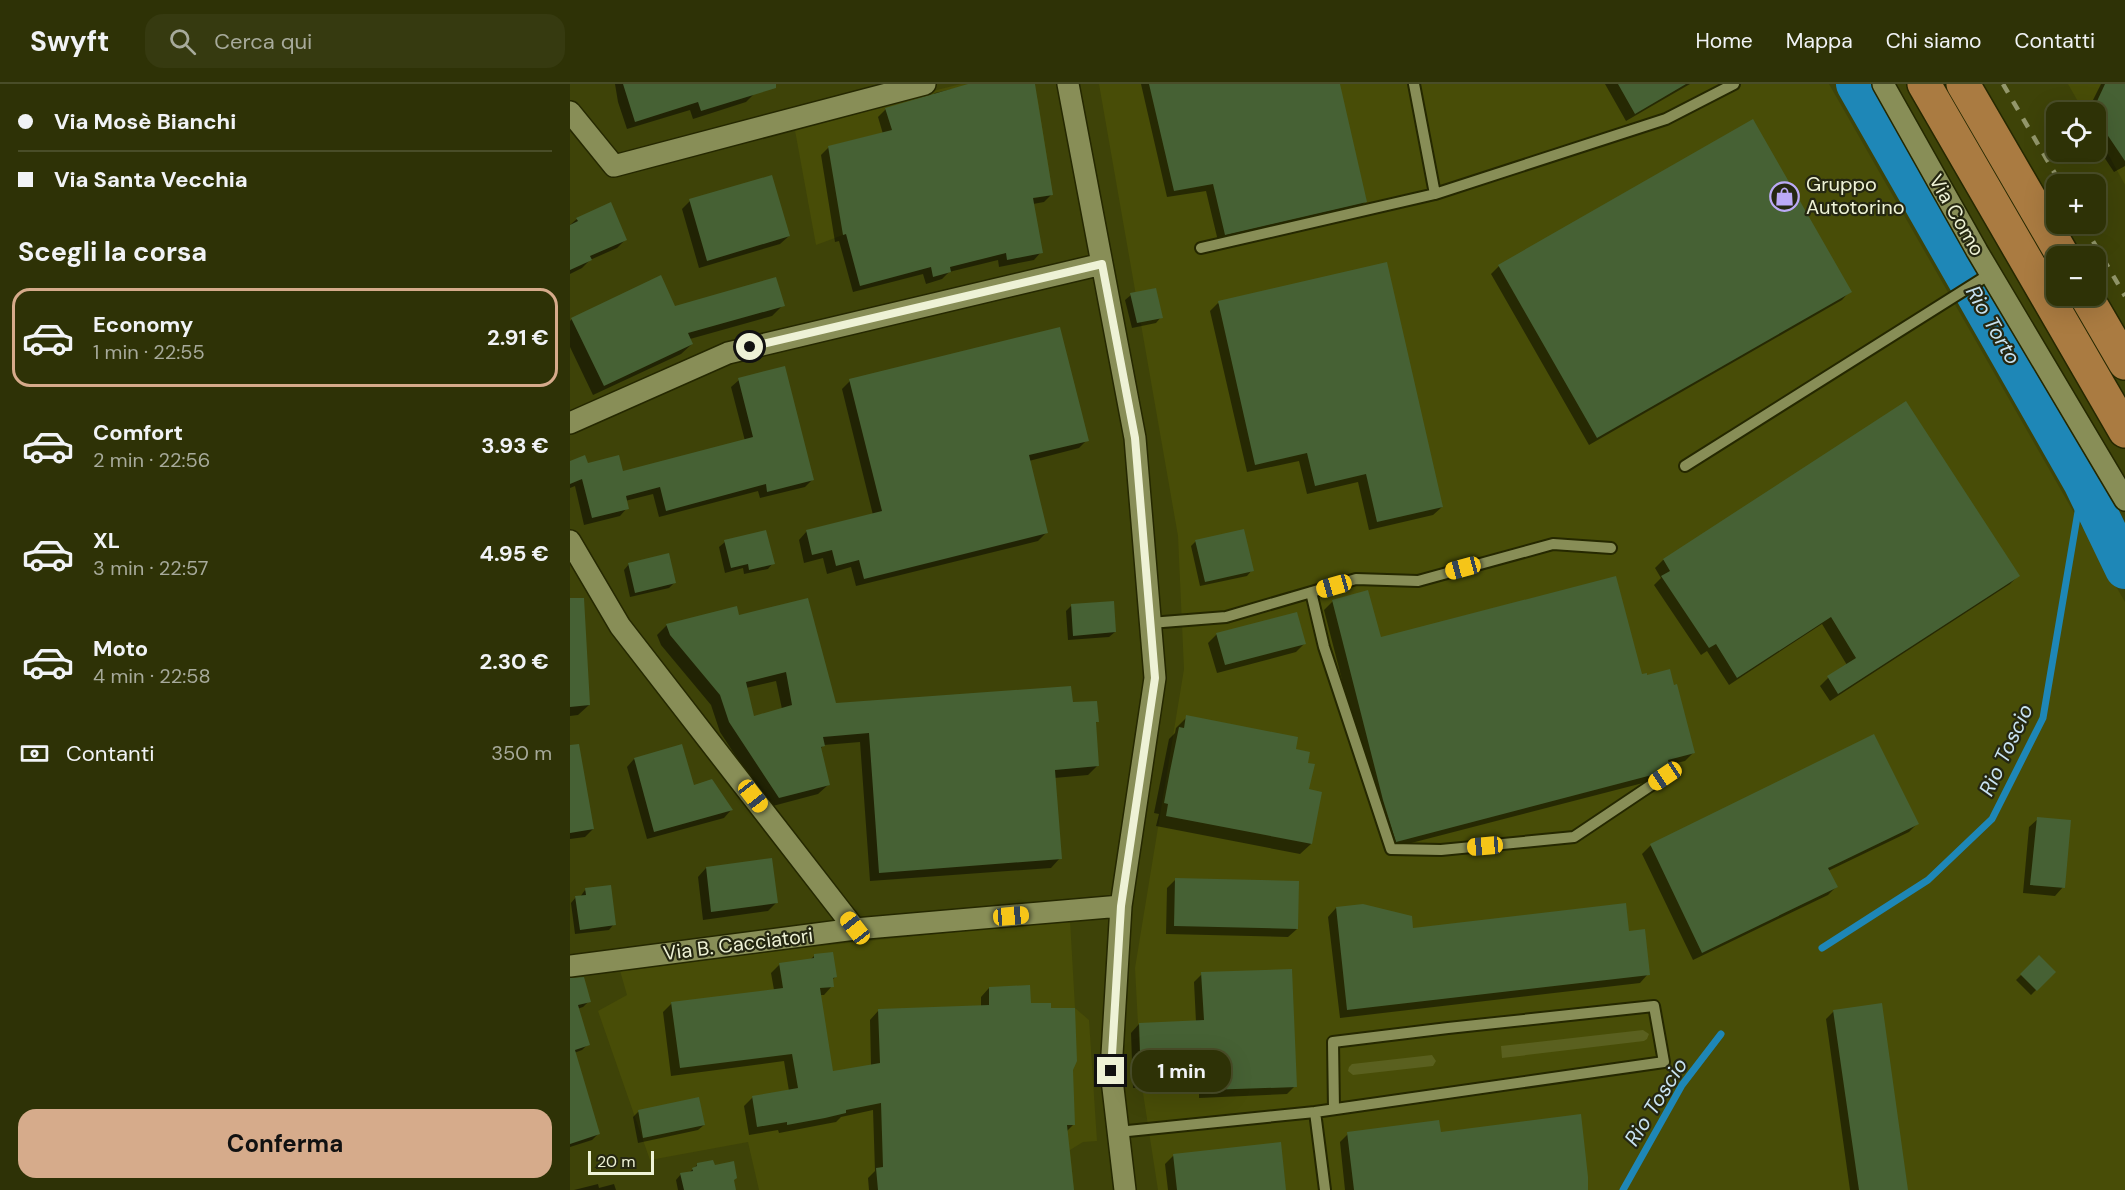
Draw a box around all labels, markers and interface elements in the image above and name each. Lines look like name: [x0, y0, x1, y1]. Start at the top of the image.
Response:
search box: [145, 14, 565, 68]
text: Swyft: [30, 23, 109, 60]
icon: search: [166, 25, 199, 58]
text: Cerca qui: [214, 27, 312, 56]
text: Home: [1695, 27, 1753, 55]
text: Mappa: [1786, 27, 1853, 55]
text: Chi siamo: [1886, 27, 1982, 55]
text: Contatti: [2015, 27, 2095, 55]
map controls: [2046, 102, 2106, 306]
button: locate: [2046, 102, 2106, 162]
text: Via Mosè Bianchi: [54, 107, 236, 136]
text: Via Santa Vecchia: [54, 165, 248, 194]
street label: Via Como: [1923, 169, 1991, 261]
place label: Gruppo Autotorino: [1806, 171, 1905, 220]
button: +: [2046, 174, 2106, 234]
shop icon: Gruppo Autotorino: [1769, 180, 1801, 212]
text: Scegli la corsa: [18, 234, 207, 269]
button: −: [2046, 246, 2106, 306]
water label: Rio Torto: [1959, 280, 2027, 370]
text: Economy: [93, 310, 193, 339]
icon: car: [21, 311, 75, 365]
text: 2.91 €: [487, 323, 549, 352]
route start: [736, 333, 763, 360]
text: 1 min · 22:55: [93, 339, 205, 365]
text: Comfort: [93, 418, 183, 447]
icon: car: [21, 419, 75, 473]
text: 3.93 €: [481, 431, 549, 460]
text: 2 min · 22:56: [93, 447, 210, 473]
text: XL: [93, 526, 120, 555]
icon: car: [21, 527, 75, 581]
text: 4.95 €: [480, 539, 549, 568]
text: 3 min · 22:57: [93, 555, 208, 581]
car: [1443, 555, 1483, 581]
car: [1314, 572, 1354, 600]
text: Moto: [93, 634, 148, 663]
icon: car: [21, 635, 75, 689]
text: 2.30 €: [479, 647, 549, 676]
text: 4 min · 22:58: [93, 663, 211, 689]
water label: Rio Toscio: [1972, 699, 2040, 801]
icon: cash: [18, 737, 51, 770]
text: Contanti: [66, 739, 155, 768]
text: 350 m: [491, 740, 552, 766]
car: [1645, 758, 1685, 794]
car: [735, 776, 771, 816]
car: [1466, 835, 1504, 857]
car: [992, 905, 1030, 927]
car: [837, 908, 873, 948]
street label: Via B. Cacciatori: [662, 922, 814, 966]
callout: 1 min: [1132, 1050, 1231, 1092]
water label: Rio Toscio: [1618, 1053, 1694, 1151]
route end: [1097, 1057, 1124, 1084]
text: 1 min: [1157, 1058, 1206, 1084]
button: Conferma: [18, 1109, 552, 1178]
scale bar: [588, 1148, 654, 1176]
text: 20 m: [597, 1151, 636, 1172]

